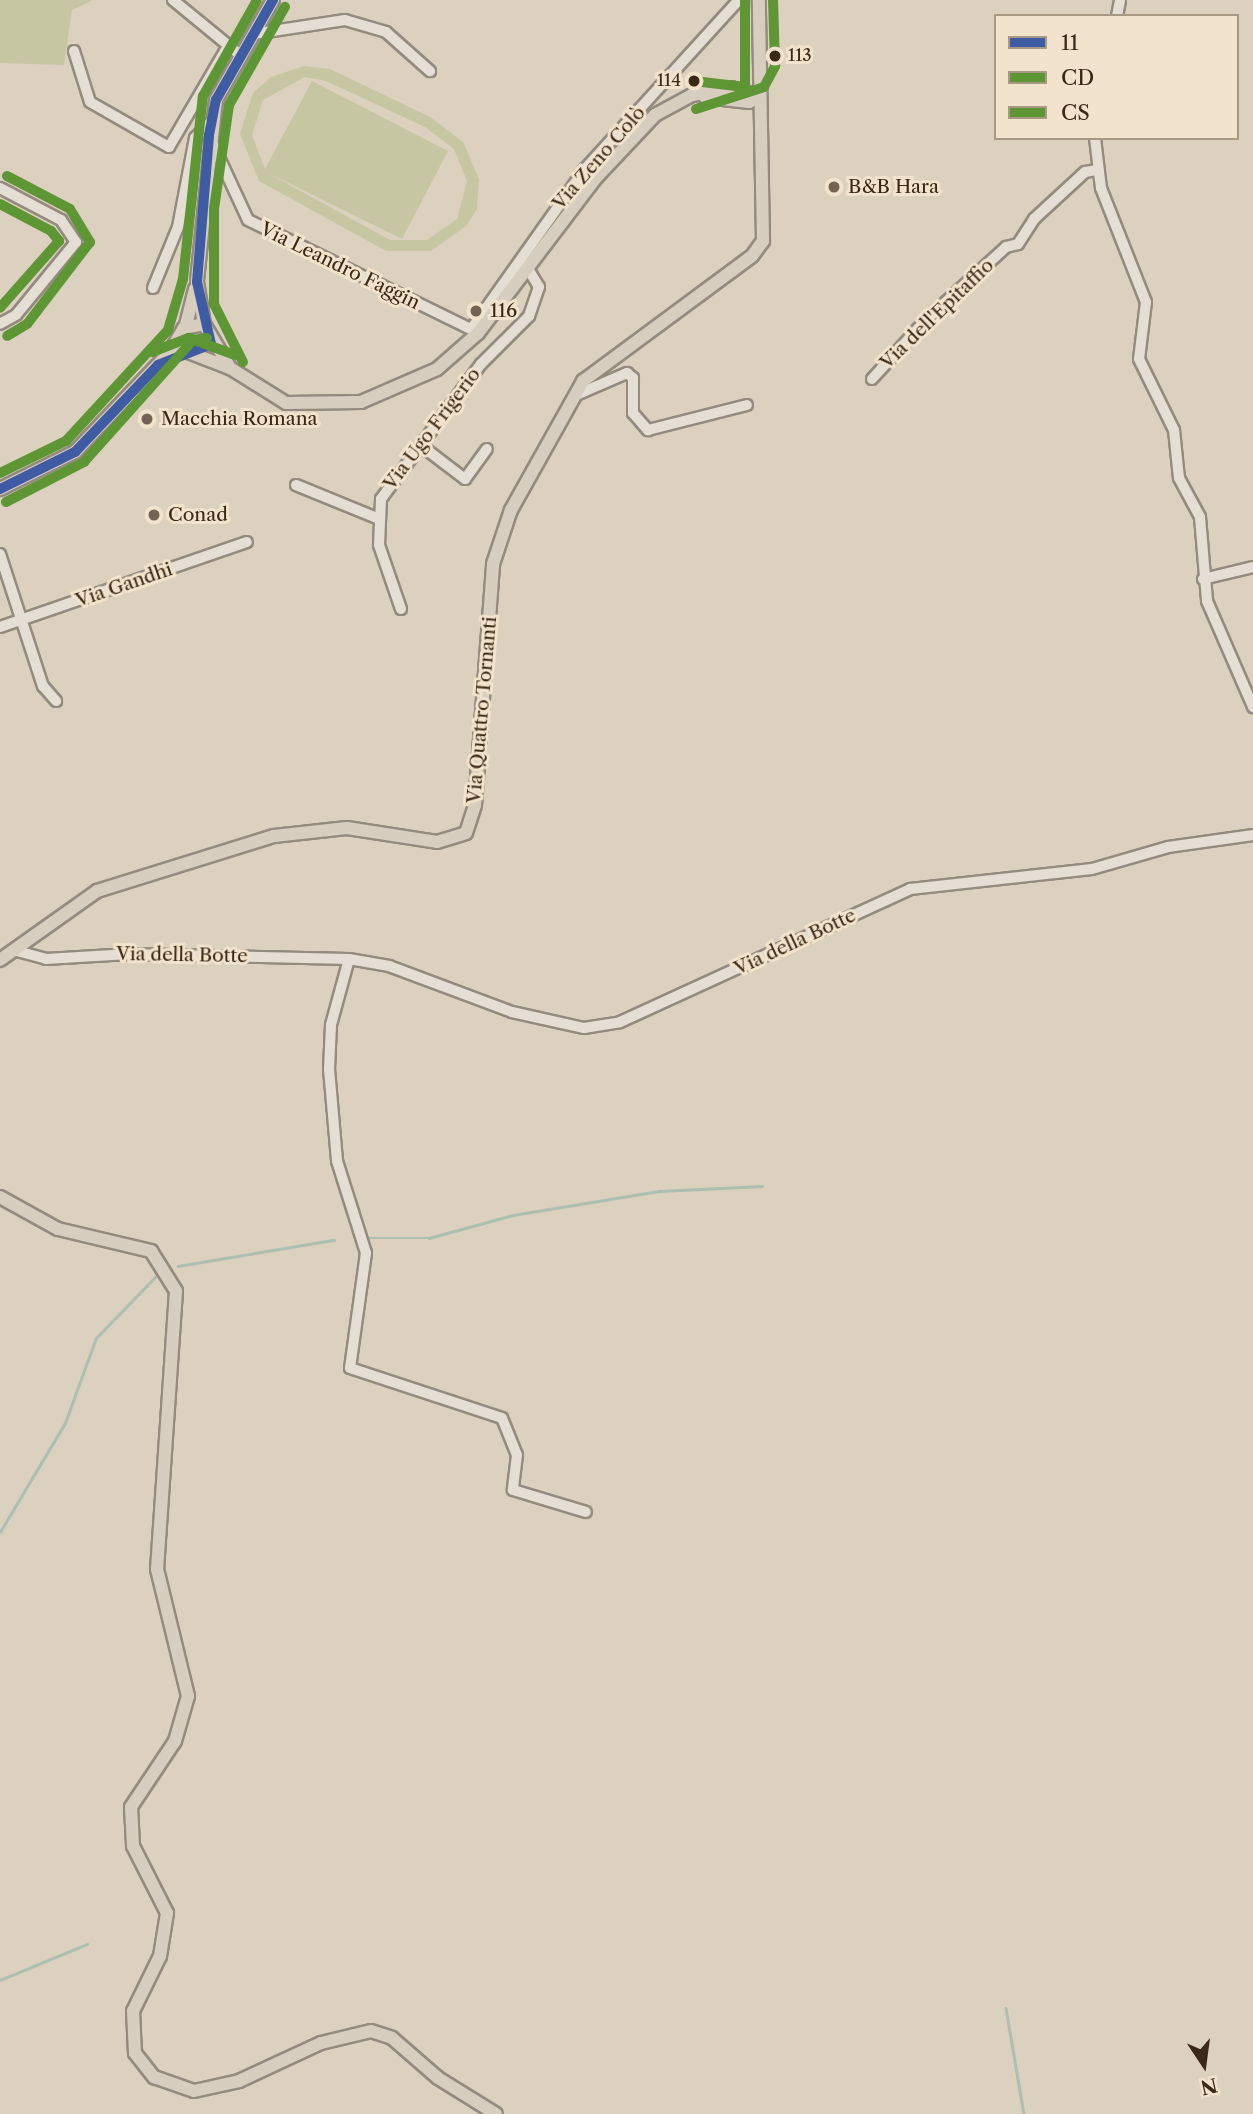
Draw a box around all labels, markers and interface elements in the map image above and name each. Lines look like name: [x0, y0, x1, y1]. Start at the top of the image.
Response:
legend: [994, 14, 1239, 140]
text: 11: [1061, 30, 1079, 55]
place label: 113: [788, 46, 812, 66]
marker: 113: [768, 49, 782, 63]
text: CD: [1061, 65, 1094, 90]
place label: 114: [657, 71, 681, 91]
marker: 114: [687, 74, 701, 88]
text: CS: [1061, 100, 1090, 125]
street label: Via Zeno Colò: [548, 101, 650, 215]
place label: B&B Hara: [848, 176, 939, 198]
marker: B&B Hara: [826, 179, 842, 195]
street label: Via Leandro Faggin: [256, 217, 424, 315]
street label: Via dell'Epitaffio: [875, 254, 999, 374]
place label: 116: [490, 300, 517, 322]
marker: 116: [468, 303, 484, 319]
street label: Via Ugo Frigerio: [379, 363, 485, 495]
place label: Macchia Romana: [161, 408, 318, 430]
marker: Macchia Romana: [139, 411, 155, 427]
place label: Conad: [168, 504, 228, 526]
marker: Conad: [146, 507, 162, 523]
street label: Via Gandhi: [73, 558, 175, 612]
street label: Via Quattro Tornanti: [462, 615, 502, 805]
street label: Via della Botte: [730, 904, 860, 980]
street label: Via della Botte: [116, 942, 248, 968]
north arrow: [1169, 2030, 1239, 2100]
text: N: [1198, 2073, 1219, 2099]

